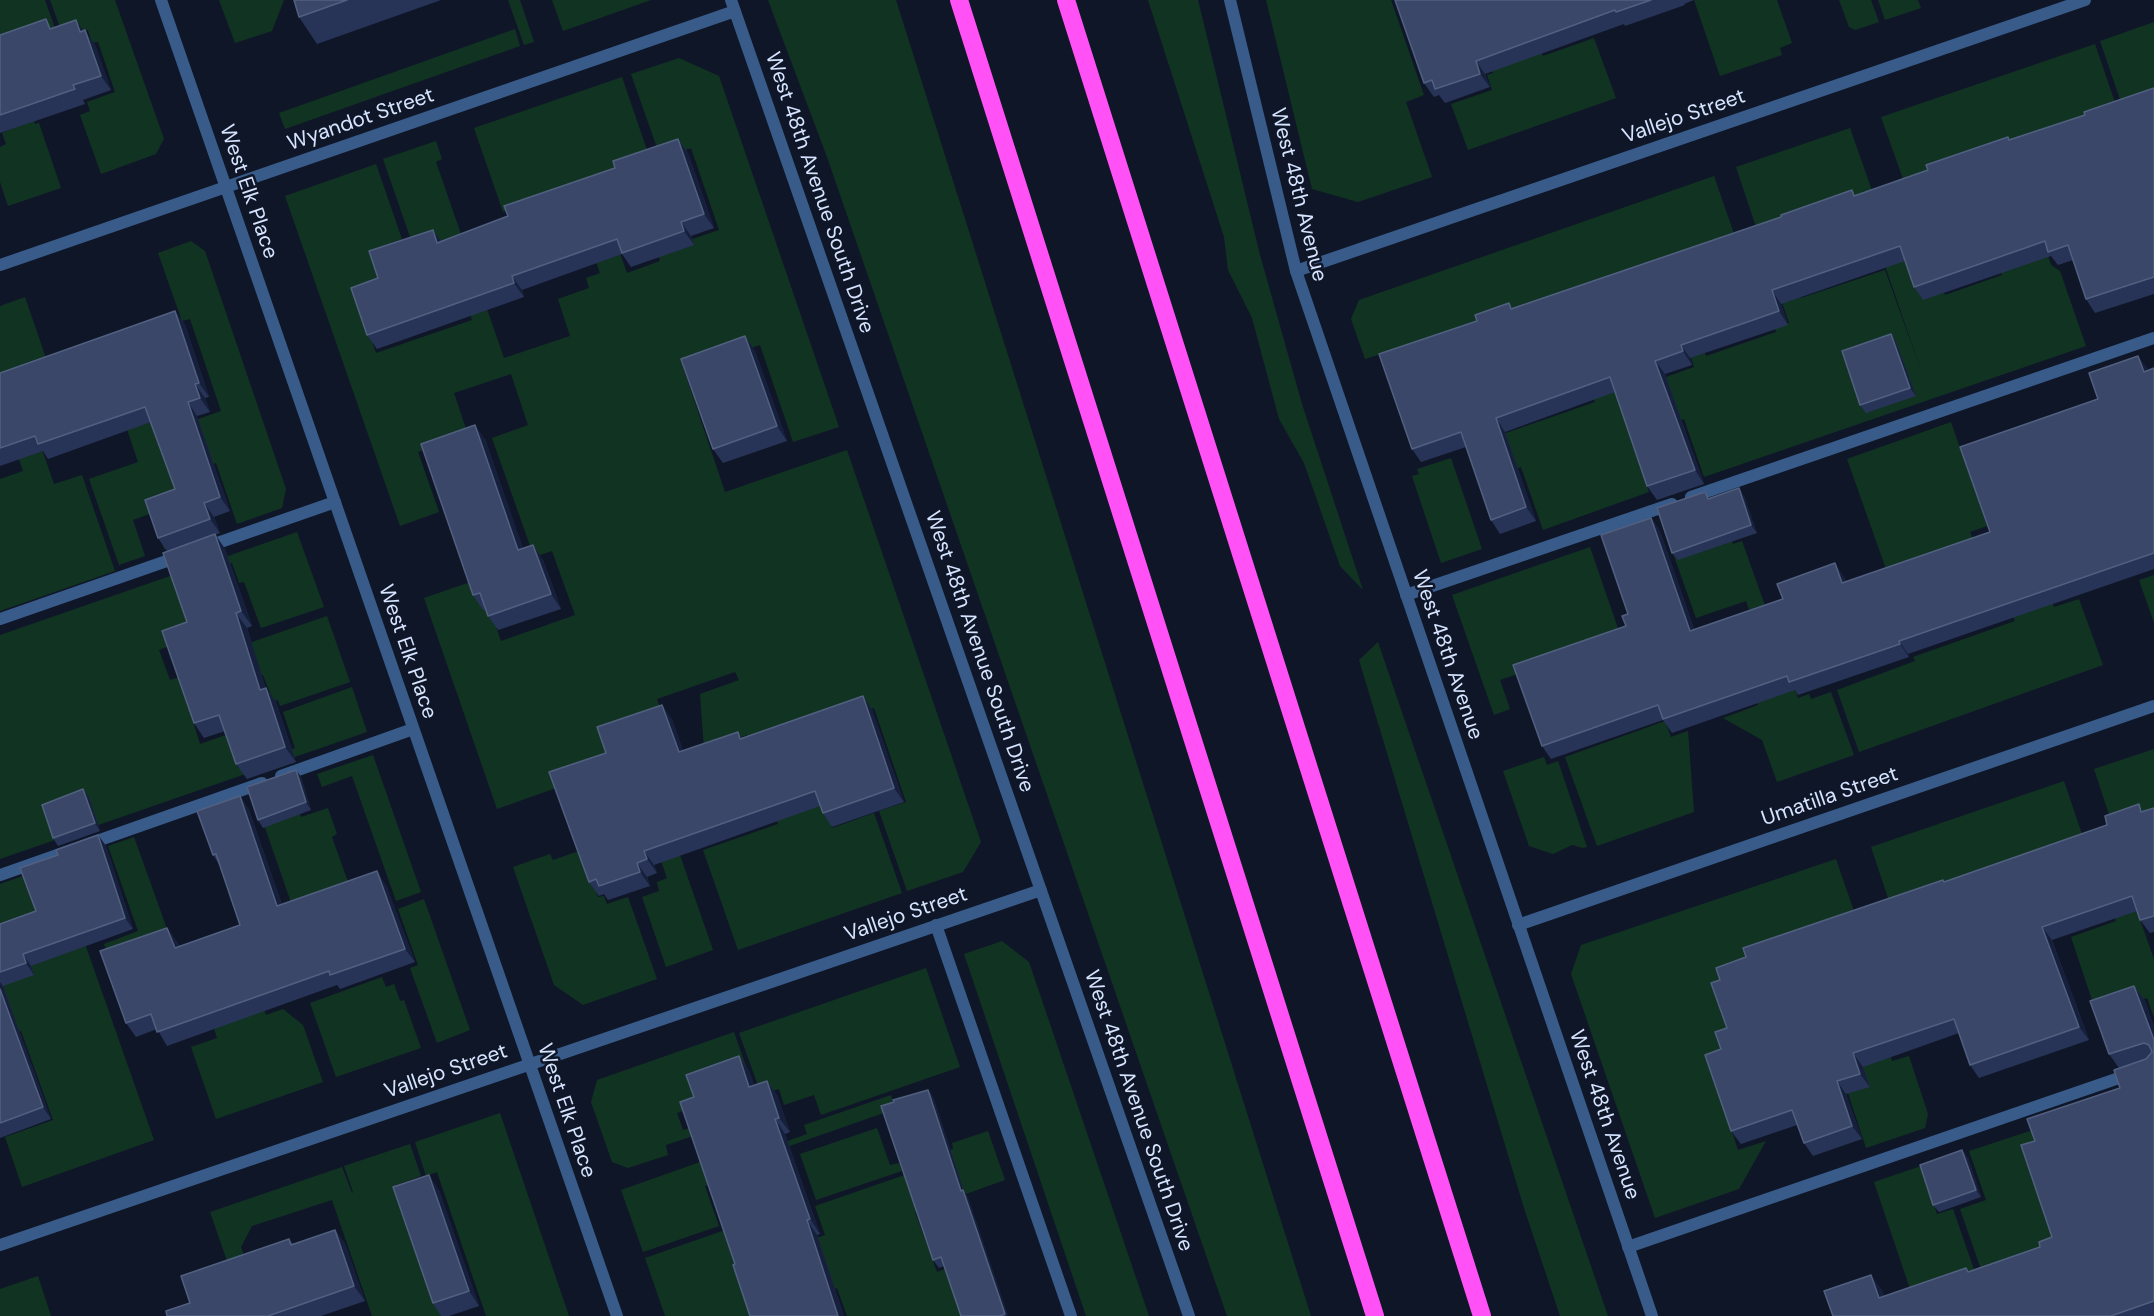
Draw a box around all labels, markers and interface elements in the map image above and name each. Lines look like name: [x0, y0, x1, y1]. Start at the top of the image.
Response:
street label: West 48th Avenue South Drive: [759, 49, 879, 337]
street label: Wyandot Street: [284, 83, 438, 157]
street label: Vallejo Street: [1619, 84, 1749, 150]
street label: West 48th Avenue: [1264, 106, 1332, 284]
street label: West Elk Place: [213, 122, 283, 262]
street label: West 48th Avenue South Drive: [919, 508, 1039, 796]
street label: West 48th Avenue: [1406, 567, 1488, 743]
street label: West Elk Place: [372, 582, 442, 722]
street label: Umatilla Street: [1758, 762, 1902, 832]
street label: Vallejo Street: [841, 882, 971, 948]
street label: West 48th Avenue South Drive: [1078, 967, 1198, 1255]
street label: West 48th Avenue: [1563, 1027, 1645, 1203]
street label: Vallejo Street: [381, 1039, 511, 1105]
street label: West Elk Place: [531, 1041, 601, 1181]

